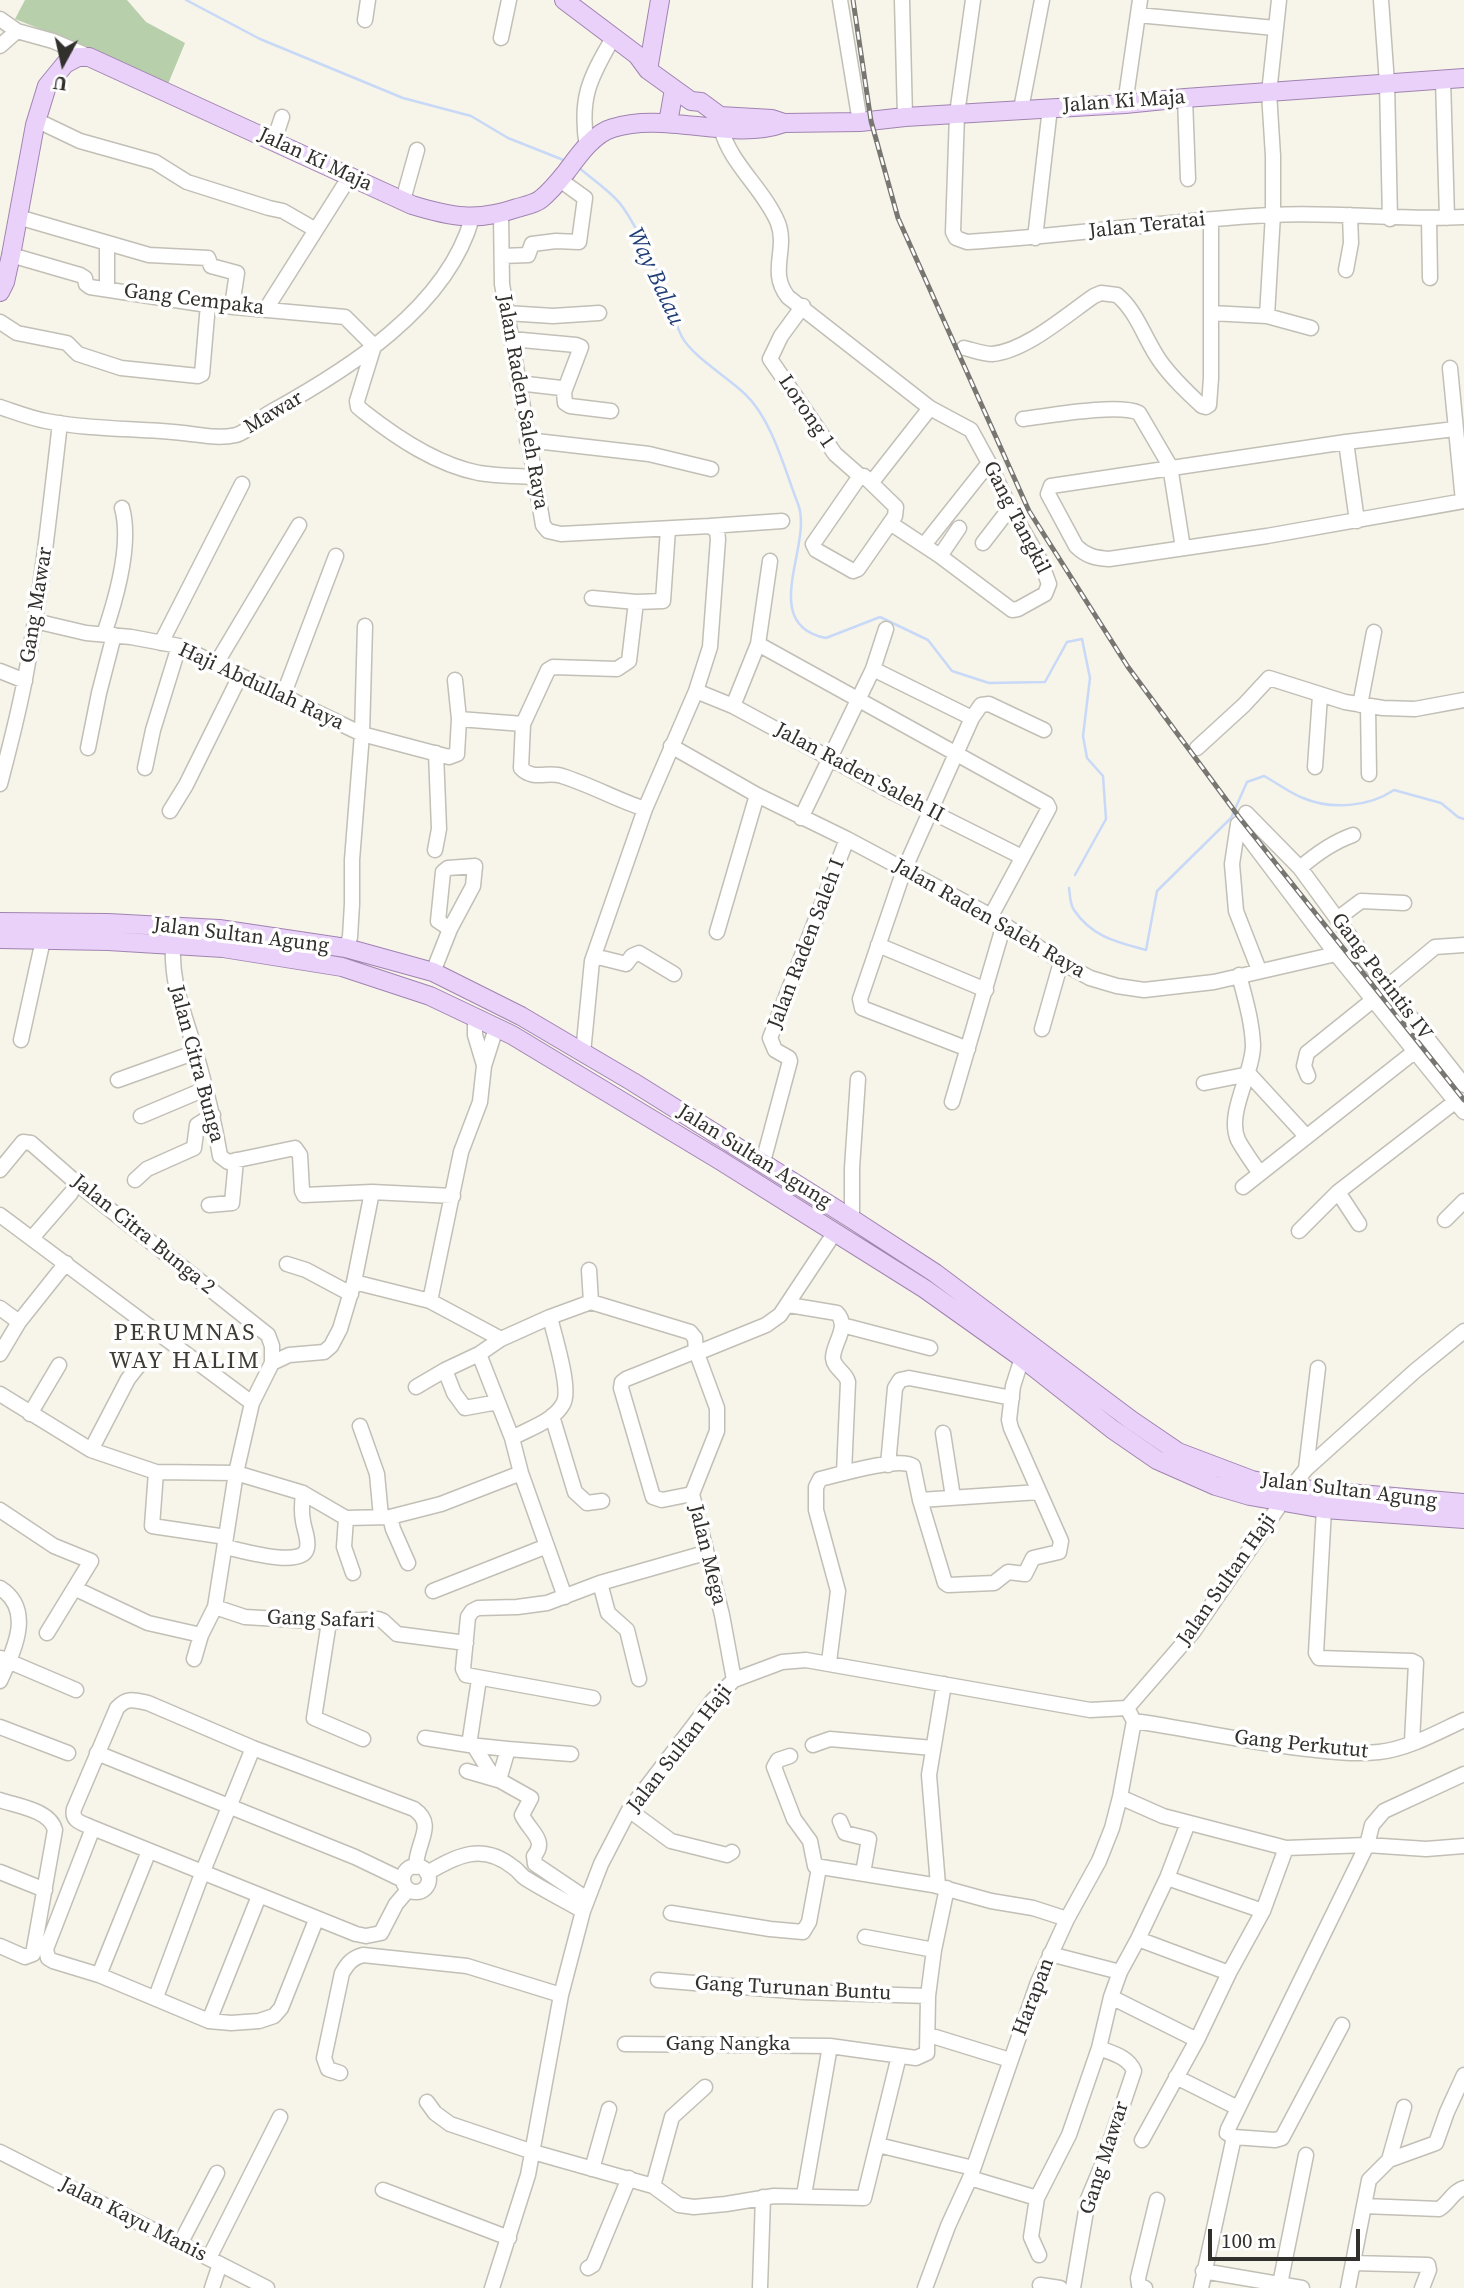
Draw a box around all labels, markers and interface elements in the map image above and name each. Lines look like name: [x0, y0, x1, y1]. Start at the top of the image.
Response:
north arrow: [28, 28, 98, 98]
text: U: [51, 70, 69, 98]
street label: Jalan Ki Maja: [1062, 85, 1186, 119]
street label: Jalan Ki Maja: [254, 123, 376, 197]
street label: Jalan Teratai: [1087, 207, 1207, 245]
water label: Way Balau: [620, 224, 690, 330]
street label: Gang Cempaka: [122, 279, 266, 321]
street label: Jalan Raden Saleh Raya: [491, 293, 553, 511]
street label: Lorong 1: [772, 370, 840, 454]
street label: Mawar: [240, 386, 308, 440]
street label: Gang Tangkil: [977, 457, 1055, 579]
street label: Gang Mawar: [15, 545, 59, 665]
street label: Haji Abdullah Raya: [174, 638, 348, 736]
street label: Jalan Raden Saleh II: [770, 718, 948, 828]
street label: Jalan Raden Saleh Raya: [888, 854, 1090, 984]
street label: Jalan Raden Saleh I: [763, 855, 851, 1033]
street label: Gang Perintis IV: [1325, 908, 1437, 1046]
street label: Jalan Sultan Agung: [152, 913, 330, 959]
street label: Jalan Citra Bunga: [163, 983, 229, 1145]
street label: Jalan Sultan Agung: [672, 1099, 836, 1215]
street label: Jalan Citra Bunga 2: [66, 1169, 220, 1301]
district label: PERUMNAS WAY HALIM: [110, 1320, 260, 1376]
street label: Jalan Sultan Agung: [1260, 1468, 1438, 1514]
street label: Jalan Mega: [682, 1502, 732, 1608]
street label: Jalan Sultan Haji: [1172, 1509, 1282, 1651]
street label: Gang Safari: [267, 1606, 375, 1634]
street label: Jalan Sultan Haji: [622, 1680, 738, 1818]
street label: Gang Perkutut: [1233, 1725, 1369, 1765]
street label: Harapan: [1008, 1955, 1060, 2039]
street label: Gang Turunan Buntu: [694, 1971, 892, 2007]
street label: Gang Nangka: [666, 2032, 790, 2058]
street label: Gang Mawar: [1075, 2098, 1135, 2218]
street label: Jalan Kayu Manis: [55, 2172, 211, 2268]
scale bar: [1212, 2214, 1364, 2258]
text: 100 m: [1221, 2226, 1276, 2255]

